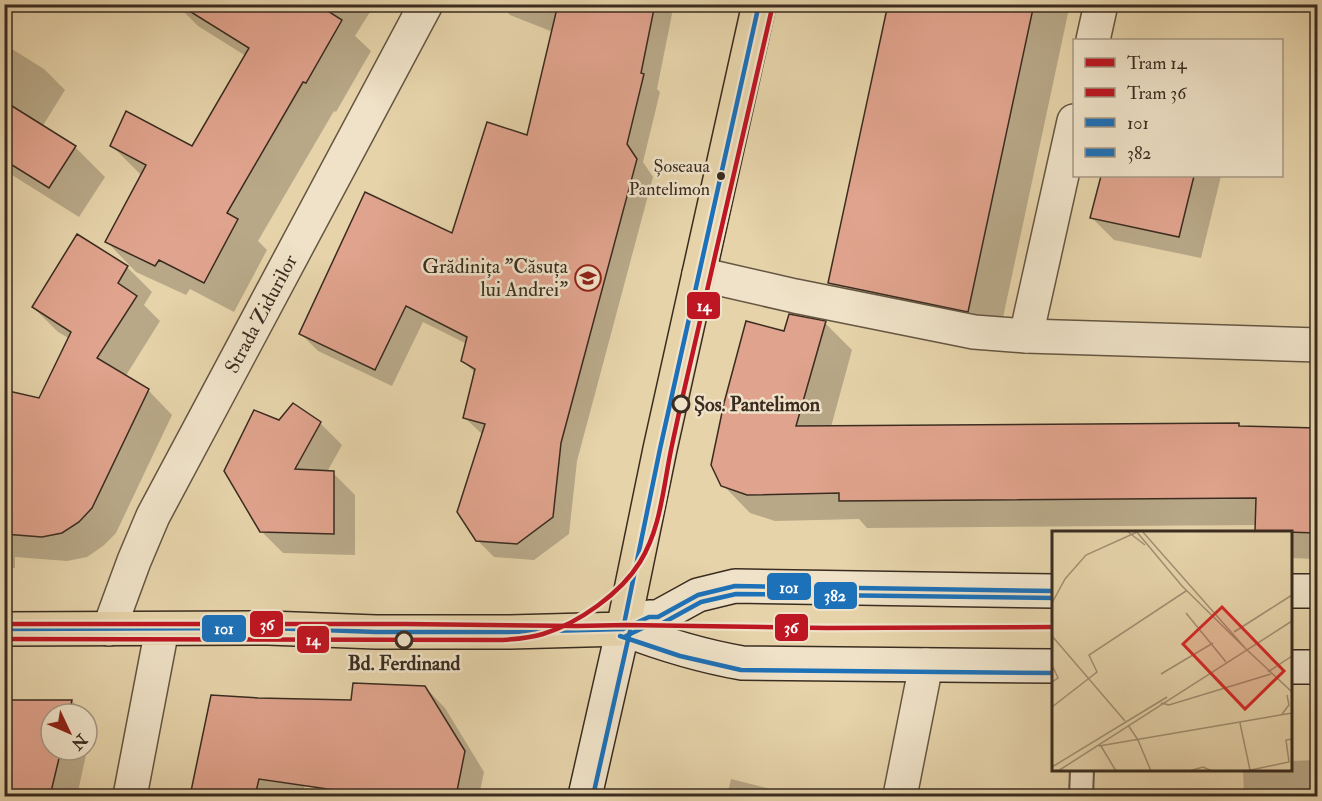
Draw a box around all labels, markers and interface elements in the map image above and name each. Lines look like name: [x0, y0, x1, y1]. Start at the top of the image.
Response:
legend: [1073, 39, 1283, 177]
text: Tram 14: [1127, 52, 1188, 75]
text: Tram 36: [1127, 82, 1187, 105]
text: 101: [1127, 112, 1149, 135]
text: 382: [1127, 142, 1151, 165]
place label: Șoseaua Pantelimon: [629, 155, 711, 201]
marker: Șoseaua Pantelimon: [715, 170, 727, 182]
street label: Strada Zidurilor: [219, 250, 303, 378]
place label: Grădinița "Căsuța lui Andrei": [422, 254, 569, 302]
school or university icon: Grădinița "Căsuța lui Andrei": [573, 263, 603, 293]
line badge: 14: [686, 291, 721, 320]
text: 14: [697, 296, 713, 316]
place label: Șos. Pantelimon: [694, 392, 821, 417]
marker: Șos. Pantelimon: [672, 395, 690, 413]
inset map: [1052, 531, 1292, 771]
line badge: 101: [766, 572, 812, 601]
text: 101: [779, 578, 799, 598]
line badge: 382: [813, 581, 858, 610]
text: 382: [824, 586, 846, 606]
line badge: 36: [249, 610, 284, 638]
line badge: 36: [774, 613, 809, 642]
line badge: 101: [201, 614, 247, 643]
text: 36: [260, 615, 276, 635]
text: 36: [784, 618, 800, 638]
text: 101: [214, 619, 234, 639]
line badge: 14: [296, 625, 330, 654]
text: 14: [306, 630, 322, 650]
marker: Bd. Ferdinand: [395, 631, 413, 649]
place label: Bd. Ferdinand: [348, 651, 460, 676]
north arrow: [39, 702, 99, 762]
text: N: [66, 729, 92, 754]

